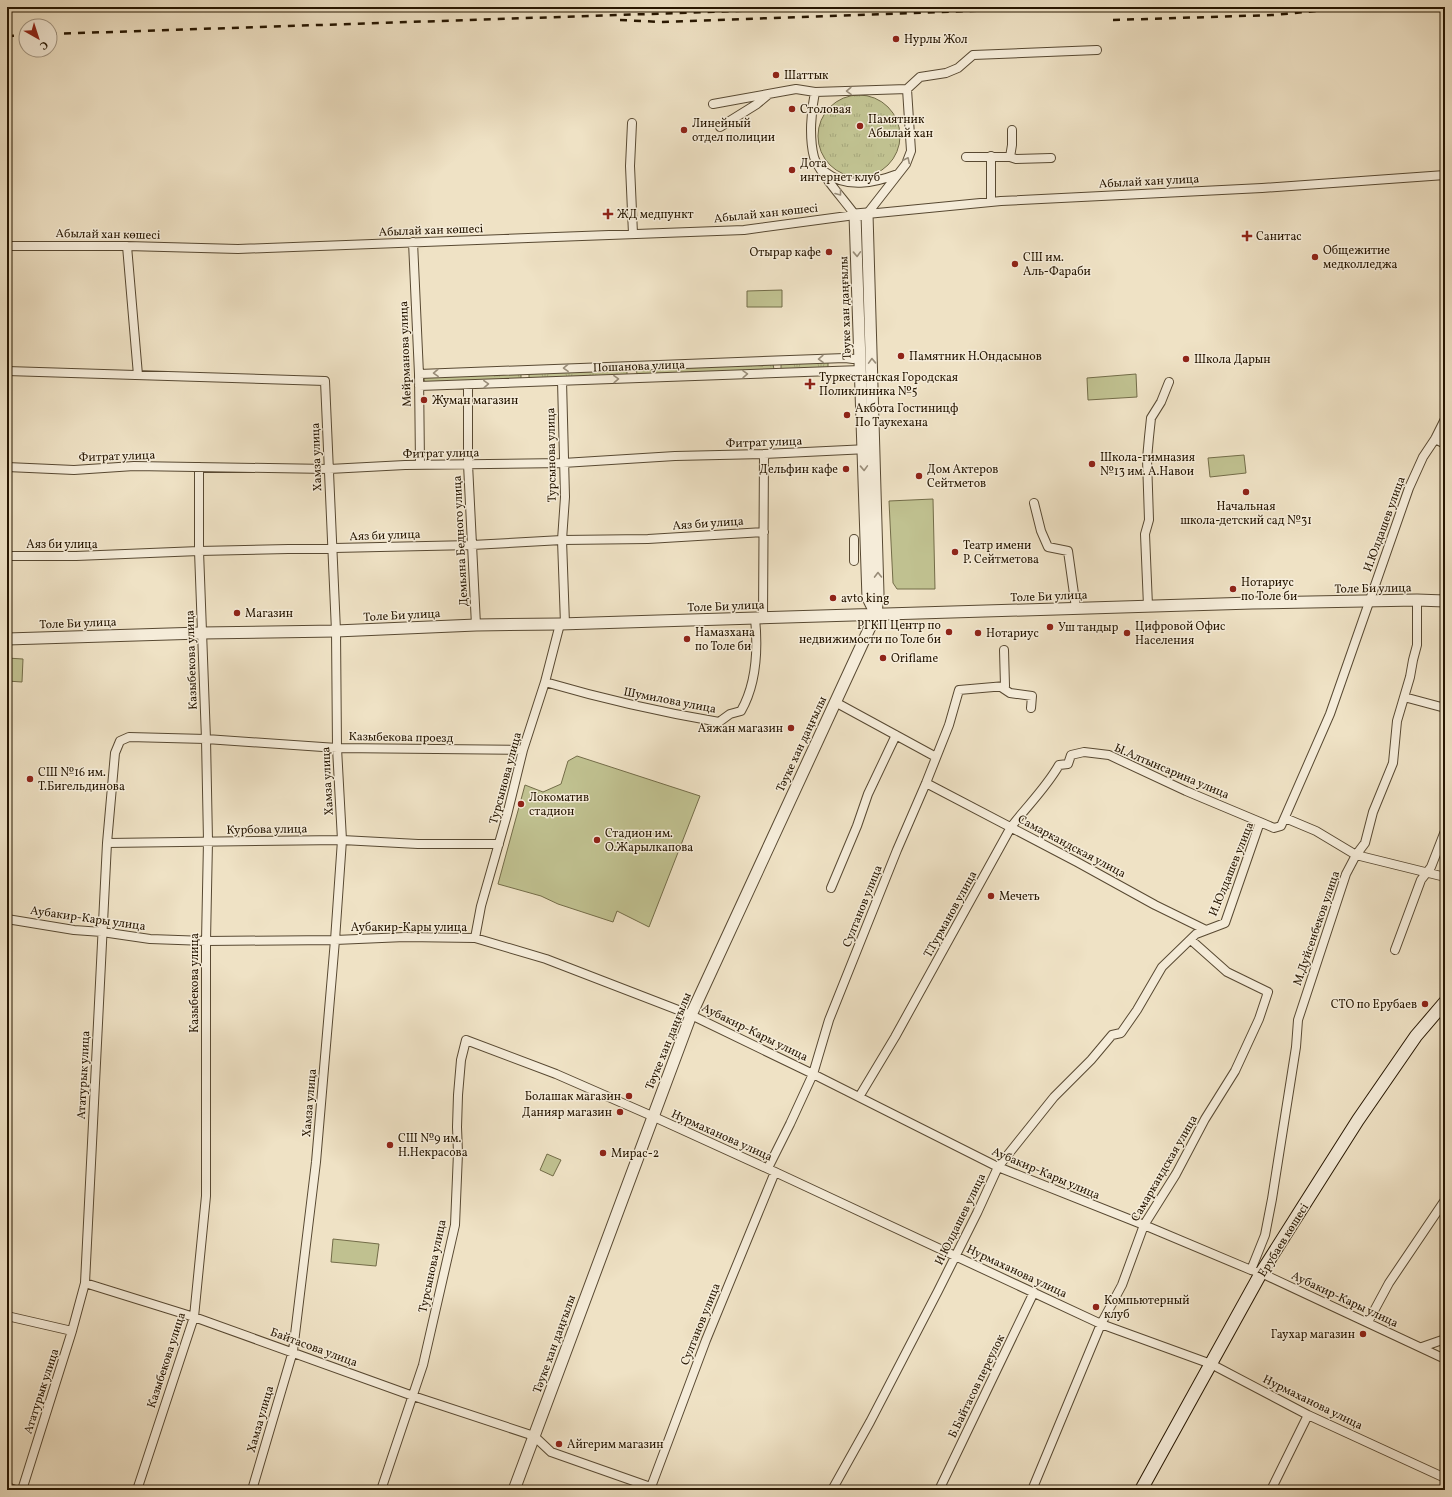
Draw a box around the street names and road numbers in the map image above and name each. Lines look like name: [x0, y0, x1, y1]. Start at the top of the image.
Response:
street label: Абылай хан улица: [1098, 171, 1200, 193]
street label: Абылай хан көшесі: [713, 201, 819, 227]
street label: Абылай хан көшесі: [378, 221, 484, 241]
street label: Абылай хан көшесі: [56, 226, 161, 244]
street label: Тәуке хан даңғылы: [836, 255, 856, 360]
street label: Мейрманова улица: [396, 301, 416, 407]
street label: Пошанова улица: [593, 357, 686, 377]
street label: Турсынова улица: [543, 407, 561, 503]
street label: Хамза улица: [308, 422, 326, 492]
street label: Фитрат улица: [725, 434, 803, 452]
street label: Фитрат улица: [403, 445, 480, 463]
street label: Фитрат улица: [78, 448, 156, 466]
street label: И.Юлдашев улица: [1360, 474, 1410, 574]
street label: Демьяна Бедного улица: [450, 475, 472, 607]
street label: Аяз би улица: [672, 514, 744, 534]
street label: Аяз би улица: [349, 527, 421, 545]
street label: Аяз би улица: [26, 537, 98, 553]
street label: Толе Би улица: [1334, 580, 1412, 598]
street label: Толе Би улица: [1010, 588, 1088, 606]
street label: Толе Би улица: [687, 598, 765, 616]
street label: Толе Би улица: [363, 606, 441, 626]
street label: Казыбекова улица: [182, 610, 202, 710]
street label: Толе Би улица: [39, 615, 117, 633]
street label: Шумилова улица: [622, 684, 717, 718]
street label: Тәуке хан даңғылы: [773, 694, 831, 795]
street label: Казыбекова проезд: [348, 729, 454, 747]
street label: Турсынова улица: [486, 730, 526, 826]
street label: Ы.Алтынсарина улица: [1112, 740, 1232, 803]
street label: Хамза улица: [318, 746, 338, 816]
street label: Самаркандская улица: [1015, 812, 1128, 882]
street label: И.Юлдашев улица: [1206, 820, 1258, 919]
street label: Курбова улица: [226, 821, 308, 839]
street label: Султанов улица: [839, 863, 887, 950]
street label: Т.Турманов улица: [920, 868, 981, 961]
street label: М.Дуйсенбеков улица: [1290, 869, 1344, 988]
street label: Аубакир-Кары улица: [29, 903, 147, 935]
street label: Аубакир-Кары улица: [351, 920, 467, 936]
street label: Казыбекова улица: [187, 933, 203, 1033]
street label: Тәуке хан даңғылы: [642, 990, 696, 1092]
street label: Аубакир-Кары улица: [699, 1000, 810, 1066]
street label: Ататурык улица: [74, 1030, 94, 1120]
street label: Хамза улица: [299, 1068, 321, 1138]
street label: Нурмаханова улица: [668, 1106, 775, 1165]
street label: Самаркандская улица: [1128, 1112, 1202, 1225]
street label: Аубакир-Кары улица: [989, 1144, 1102, 1204]
street label: И.Юлдашев улица: [932, 1171, 990, 1268]
street label: Ерубаев көшесі: [1255, 1200, 1313, 1280]
street label: Турсынова улица: [415, 1218, 451, 1314]
street label: Нурмаханова улица: [964, 1242, 1070, 1302]
street label: Аубакир-Кары улица: [1288, 1268, 1401, 1332]
street label: Султанов улица: [677, 1281, 725, 1368]
street label: Тәуке хан даңғылы: [530, 1292, 580, 1396]
street label: Казыбекова улица: [144, 1310, 190, 1410]
street label: Байтасова улица: [268, 1325, 360, 1371]
street label: Б.Байтасов переулок: [945, 1331, 1009, 1441]
street label: Ататурык улица: [21, 1347, 63, 1436]
street label: Нурмаханова улица: [1260, 1372, 1365, 1434]
street label: Хамза улица: [244, 1384, 278, 1455]

